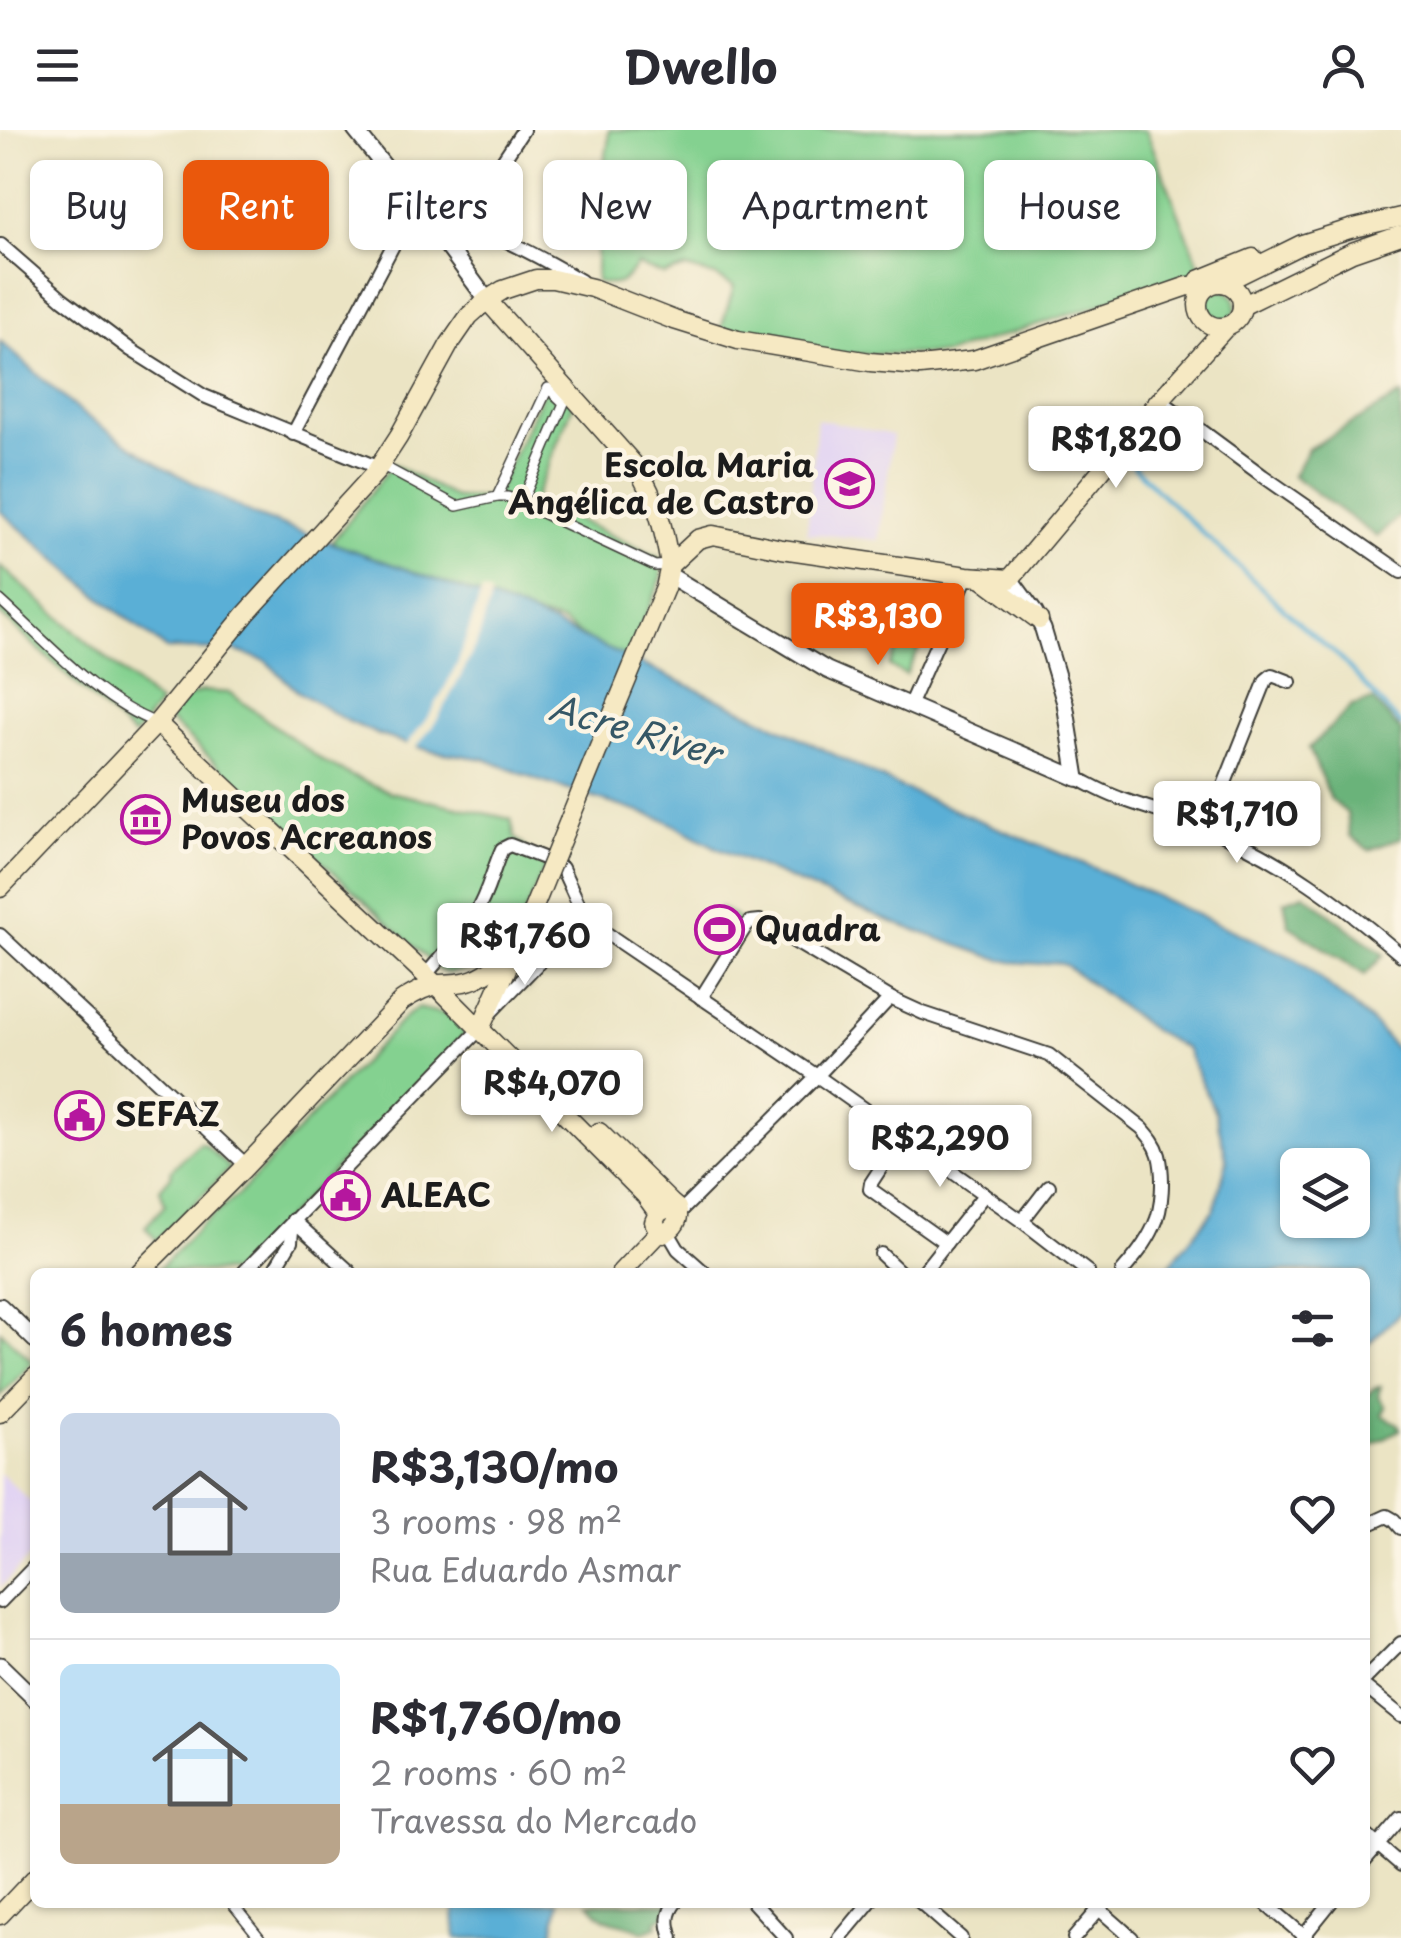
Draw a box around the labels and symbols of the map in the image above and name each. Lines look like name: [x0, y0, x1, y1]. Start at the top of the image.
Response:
pin: R$1,820: [1024, 406, 1208, 491]
place label: Escola Maria Angélica de Castro: [508, 440, 814, 525]
school or university icon: Escola Maria Angélica de Castro: [823, 458, 875, 510]
pin: R$3,130: [786, 583, 970, 668]
water label: Acre River: [544, 679, 731, 779]
place label: Museu dos Povos Acreanos: [181, 775, 432, 860]
pin: R$1,710: [1145, 781, 1329, 866]
museum icon: Museu dos Povos Acreanos: [120, 793, 172, 845]
pin: R$1,760: [433, 903, 617, 988]
sports icon: Quadra: [694, 904, 746, 956]
place label: Quadra: [755, 904, 881, 952]
pin: R$4,070: [460, 1050, 644, 1135]
public building icon: SEFAZ: [54, 1089, 106, 1141]
place label: SEFAZ: [115, 1089, 220, 1137]
pin: R$2,290: [848, 1105, 1032, 1190]
public building icon: ALEAC: [320, 1170, 372, 1222]
place label: ALEAC: [380, 1170, 491, 1218]

